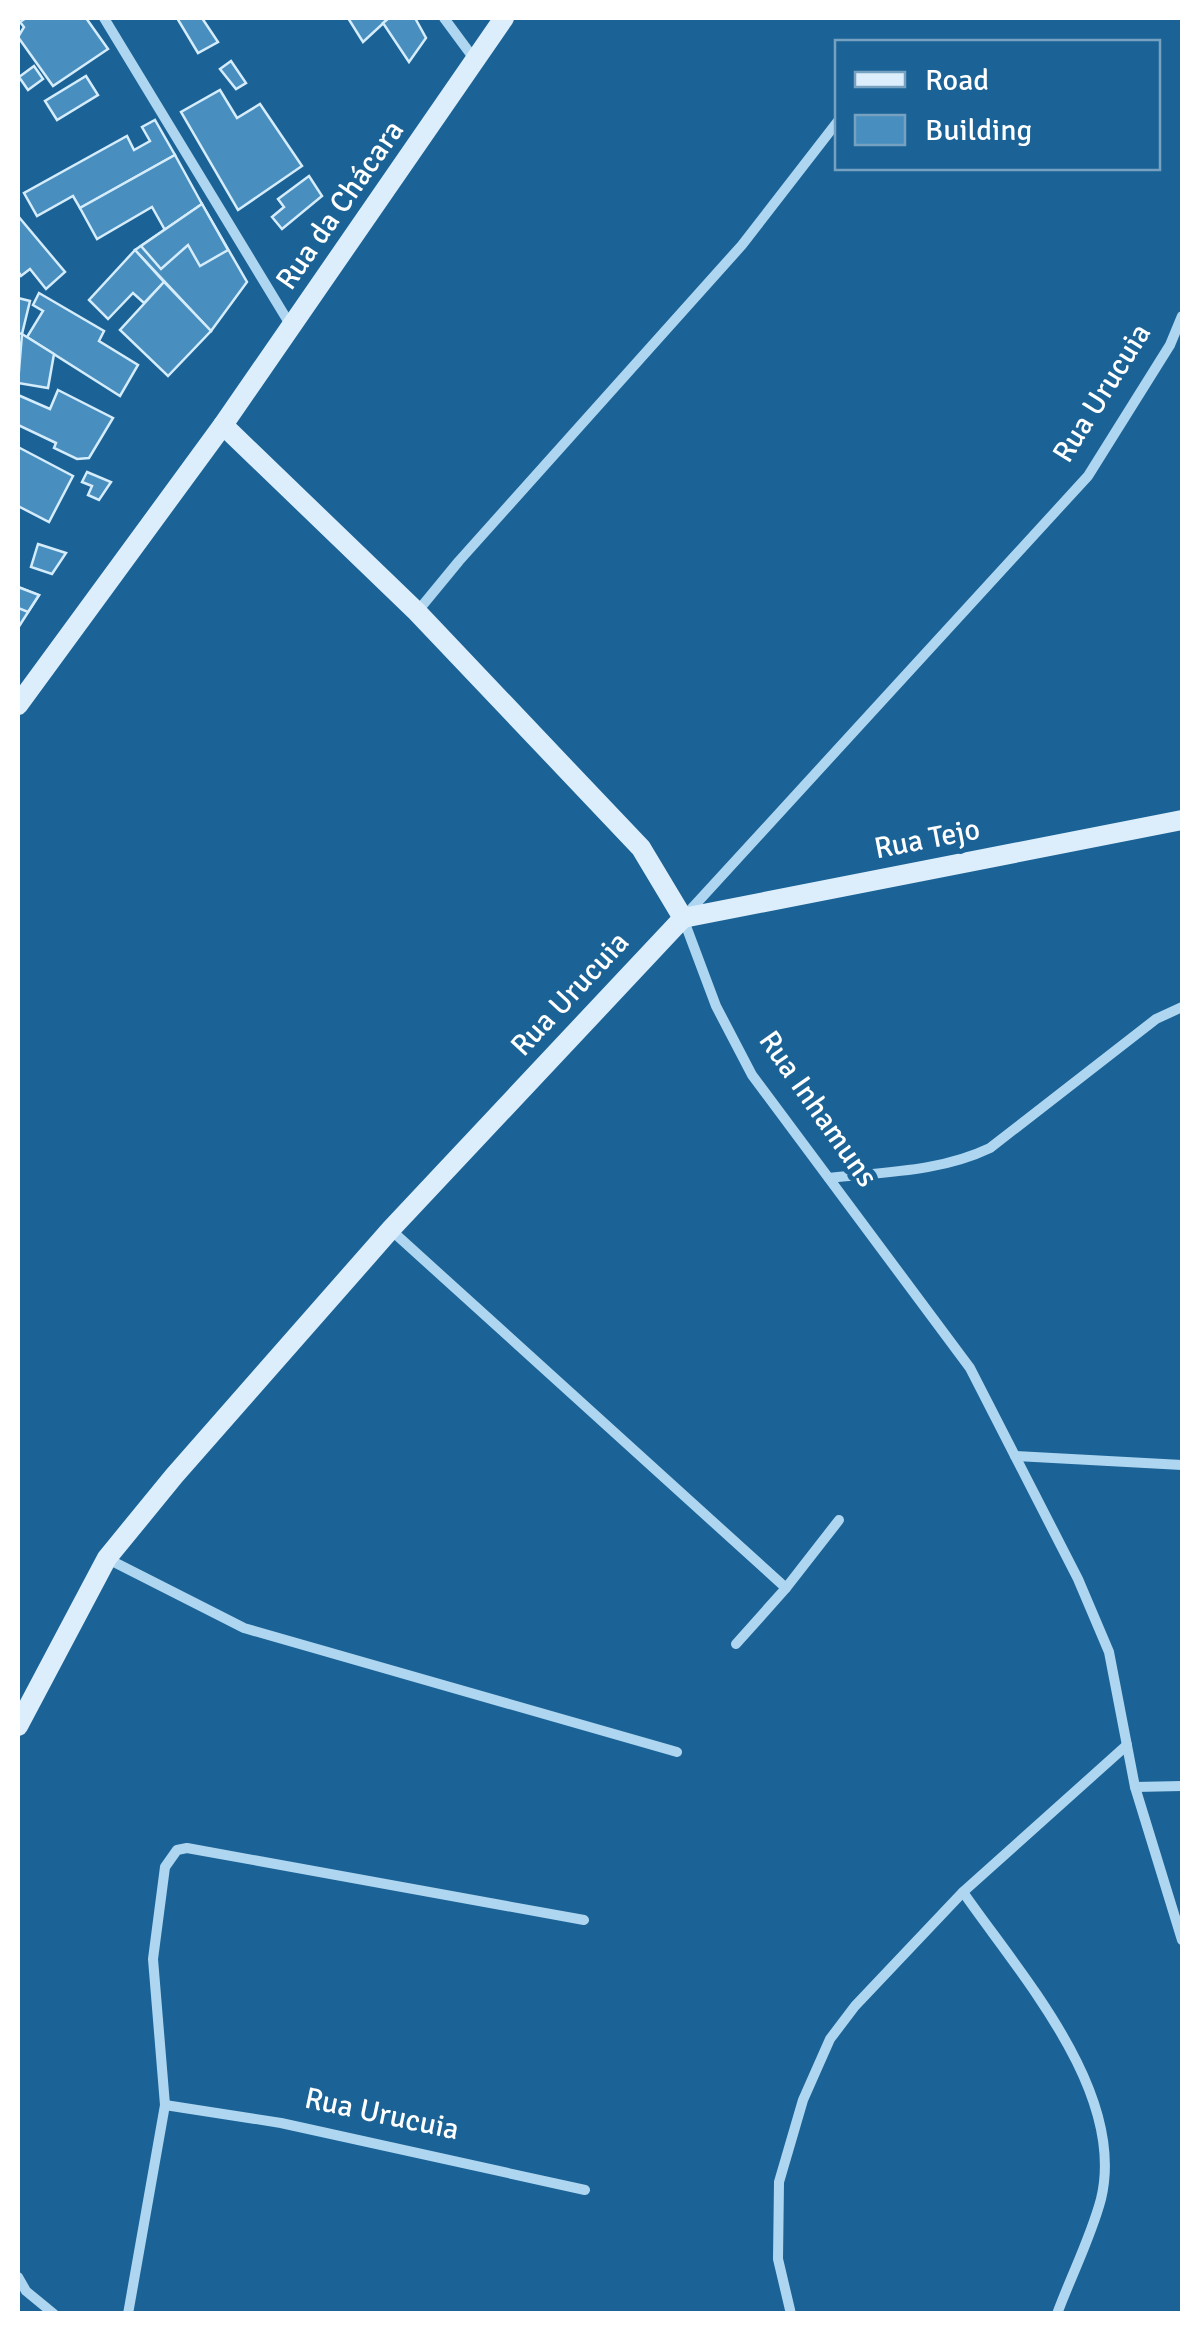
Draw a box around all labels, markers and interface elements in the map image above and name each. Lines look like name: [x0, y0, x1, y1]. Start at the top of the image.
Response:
legend: [835, 40, 1160, 170]
text: Road: [925, 62, 989, 99]
text: Building: [925, 112, 1032, 149]
street label: Rua da Chácara: [268, 113, 412, 297]
street label: Rua Urucuia: [1045, 317, 1159, 469]
street label: Rua Tejo: [871, 811, 983, 867]
street label: Rua Urucuia: [503, 924, 637, 1064]
street label: Rua Inhamuns: [751, 1024, 885, 1194]
street label: Rua Urucuia: [301, 2080, 463, 2148]

